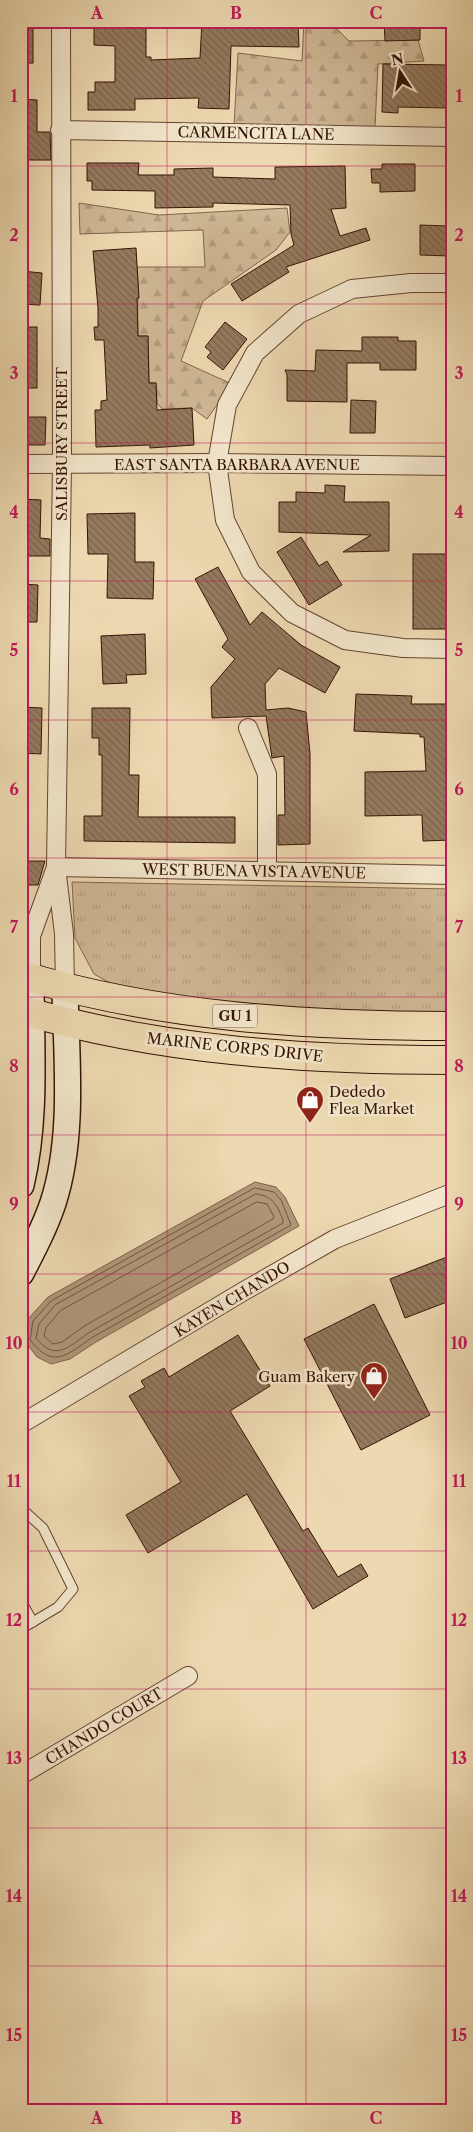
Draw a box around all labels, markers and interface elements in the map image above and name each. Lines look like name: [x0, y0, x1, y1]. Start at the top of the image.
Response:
text: A: [90, 3, 104, 23]
text: B: [230, 3, 242, 23]
text: C: [370, 3, 382, 23]
north arrow: [376, 48, 426, 98]
text: N: [389, 49, 405, 69]
text: 1: [10, 86, 18, 106]
text: 1: [455, 86, 463, 106]
street label: CARMENCITA LANE: [177, 122, 335, 144]
text: 2: [9, 225, 19, 245]
text: 2: [454, 225, 464, 245]
text: 3: [9, 363, 19, 383]
text: 3: [454, 363, 464, 383]
street label: SALISBURY STREET: [52, 366, 71, 521]
street label: EAST SANTA BARBARA AVENUE: [114, 455, 360, 474]
text: 4: [9, 502, 19, 522]
text: 4: [454, 502, 464, 522]
text: 5: [10, 640, 19, 660]
text: 5: [455, 640, 464, 660]
text: 6: [9, 779, 19, 799]
text: 6: [454, 779, 464, 799]
street label: WEST BUENA VISTA AVENUE: [141, 860, 366, 882]
text: 7: [10, 917, 19, 937]
text: 7: [455, 917, 464, 937]
road number: GU 1: [212, 1004, 258, 1028]
street label: MARINE CORPS DRIVE: [146, 1028, 324, 1066]
text: 8: [9, 1056, 19, 1076]
text: 8: [454, 1056, 464, 1076]
place label: Dededo Flea Market: [329, 1082, 415, 1118]
shop icon: Dededo Flea Market: [295, 1085, 325, 1124]
text: 9: [9, 1194, 19, 1214]
text: 9: [454, 1194, 464, 1214]
street label: KAYEN CHANDO: [171, 1257, 293, 1341]
text: 10: [5, 1333, 23, 1353]
text: 10: [450, 1333, 468, 1353]
shop icon: Guam Bakery: [359, 1361, 389, 1400]
place label: Guam Bakery: [258, 1367, 356, 1386]
text: 11: [7, 1471, 22, 1491]
text: 11: [452, 1471, 467, 1491]
text: 12: [6, 1610, 22, 1630]
text: 12: [451, 1610, 467, 1630]
street label: CHANDO COURT: [42, 1683, 167, 1769]
text: 13: [6, 1748, 22, 1768]
text: 13: [451, 1748, 467, 1768]
text: 14: [6, 1886, 22, 1906]
text: 14: [451, 1886, 467, 1906]
text: 15: [6, 2025, 22, 2045]
text: 15: [451, 2025, 467, 2045]
text: A: [90, 2108, 104, 2128]
text: B: [230, 2108, 242, 2128]
text: C: [370, 2108, 382, 2128]

